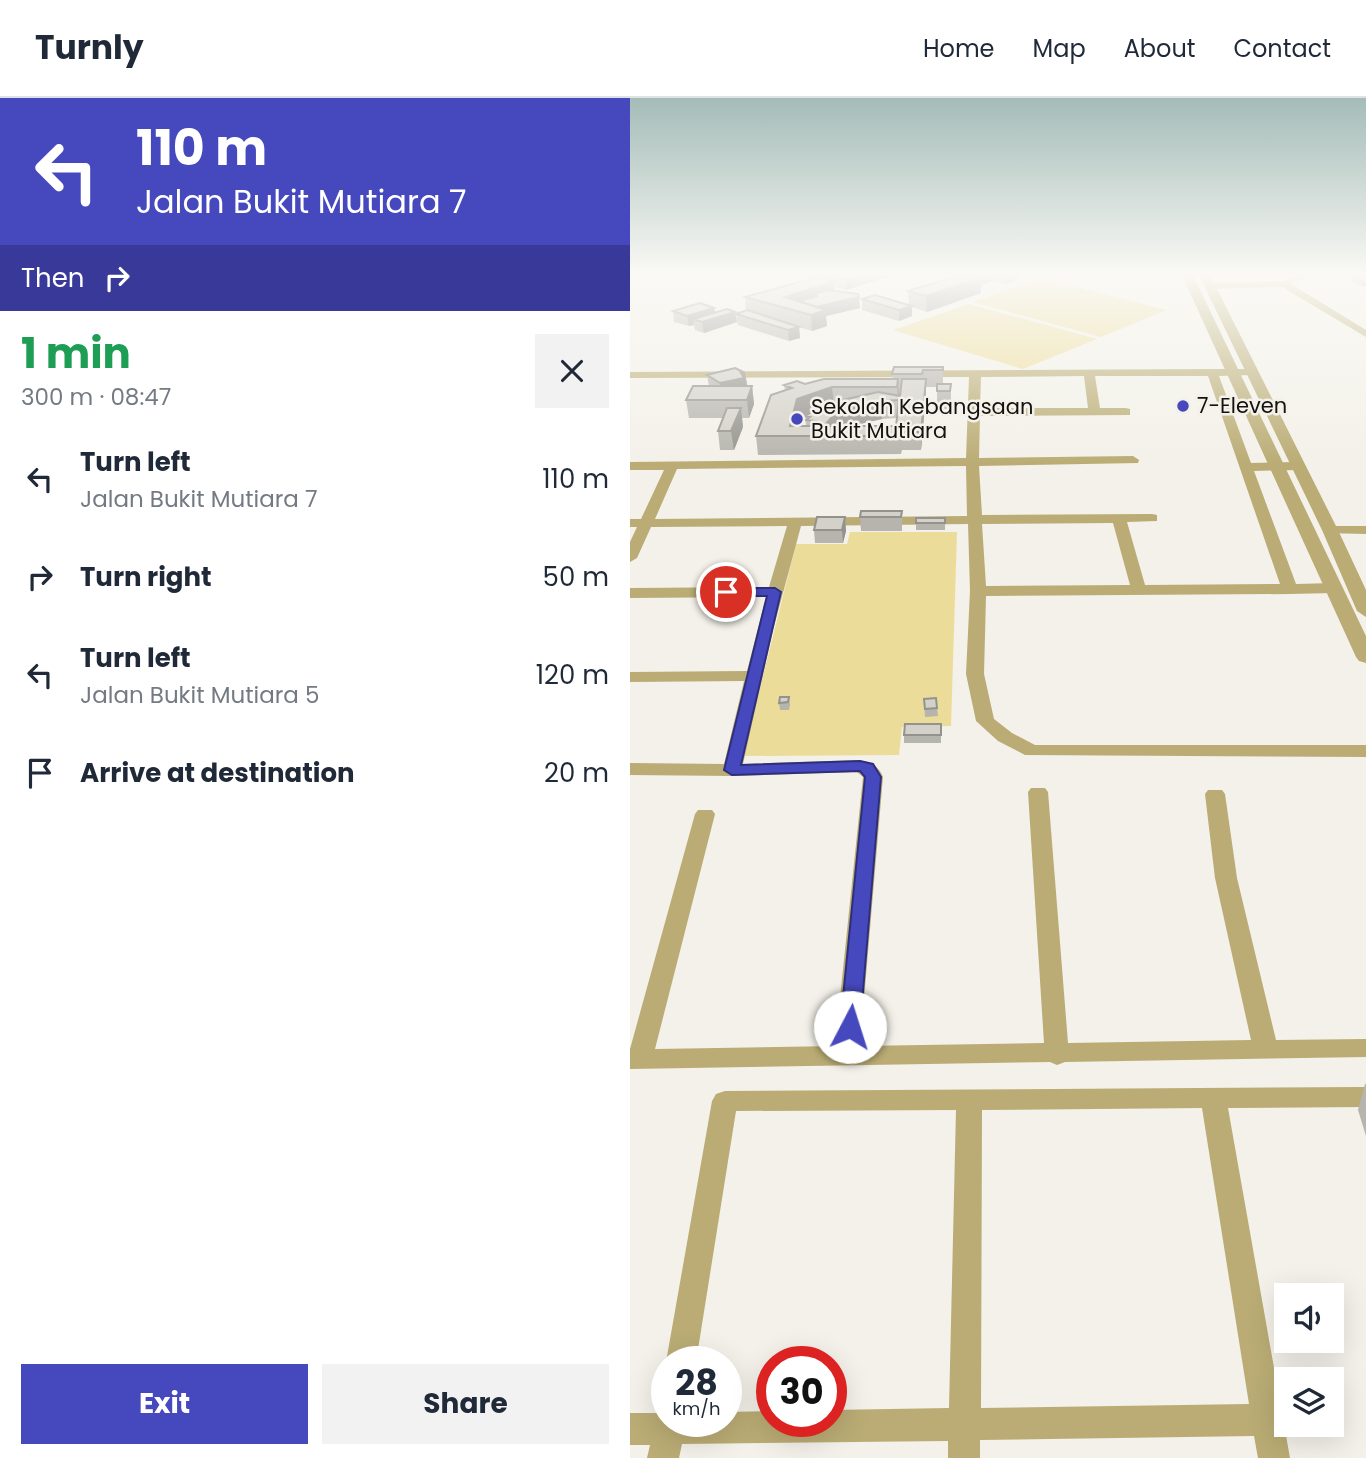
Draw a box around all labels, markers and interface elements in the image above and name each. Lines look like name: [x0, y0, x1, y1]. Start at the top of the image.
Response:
text: Turnly: [35, 24, 144, 71]
text: Home: [923, 32, 995, 65]
text: Map: [1033, 32, 1086, 65]
text: About: [1124, 32, 1195, 65]
text: Contact: [1233, 32, 1331, 65]
text: 110 m: [136, 114, 267, 182]
icon: left: [21, 126, 112, 217]
text: Jalan Bukit Mutiara 7: [136, 179, 467, 224]
icon: right: [98, 259, 136, 297]
text: Then: [21, 260, 84, 296]
text: 1 min: [21, 324, 131, 383]
button: close: [535, 334, 609, 408]
text: 300 m · 08:47: [21, 381, 171, 413]
place label: 7-Eleven: [1197, 391, 1287, 420]
place label: Sekolah Kebangsaan Bukit Mutiara: [811, 392, 1033, 445]
marker: 7-Eleven: [1175, 398, 1191, 414]
marker: Sekolah Kebangsaan Bukit Mutiara: [789, 411, 805, 427]
text: Turn left: [80, 444, 191, 480]
icon: left: [21, 460, 59, 498]
text: 110 m: [542, 461, 609, 497]
text: Jalan Bukit Mutiara 7: [80, 483, 318, 515]
icon: right: [21, 558, 59, 596]
text: Turn right: [80, 559, 212, 595]
text: 50 m: [543, 559, 609, 595]
pin: [696, 562, 756, 622]
icon: arrive: [707, 573, 745, 611]
text: Turn left: [80, 640, 191, 676]
icon: left: [21, 656, 59, 694]
text: 120 m: [536, 657, 609, 693]
text: Jalan Bukit Mutiara 5: [80, 679, 319, 711]
icon: arrive: [21, 754, 59, 792]
text: Arrive at destination: [80, 755, 355, 791]
text: 20 m: [544, 755, 609, 791]
position arrow: [813, 990, 887, 1064]
map controls: [1274, 1283, 1344, 1437]
button: sound: [1274, 1283, 1344, 1353]
speed limit sign: 30: [756, 1346, 847, 1437]
text: 28: [675, 1358, 718, 1407]
button: Exit: [21, 1364, 308, 1444]
button: Share: [322, 1364, 609, 1444]
button: layers: [1274, 1367, 1344, 1437]
text: km/h: [673, 1396, 720, 1421]

